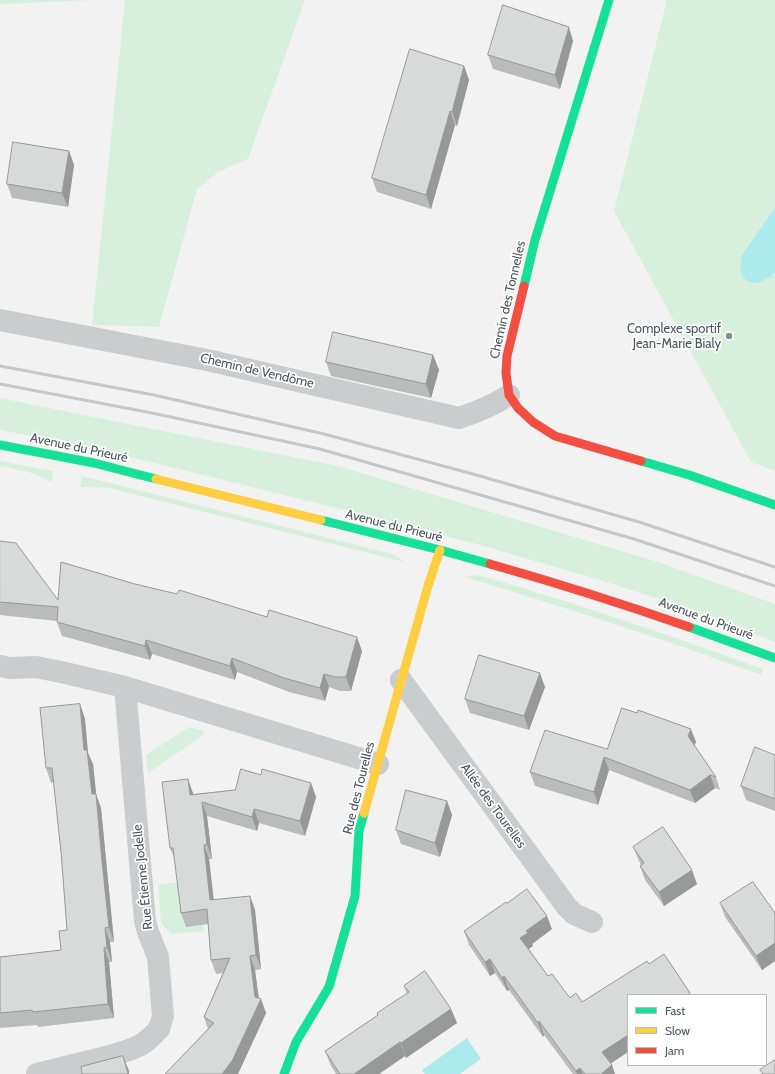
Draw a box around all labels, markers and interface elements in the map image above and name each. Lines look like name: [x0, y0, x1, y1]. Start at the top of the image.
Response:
street label: Chemin des Tonnelles: [487, 239, 529, 361]
place label: Complexe sportif Jean-Marie Bialy: [627, 321, 721, 352]
marker: Complexe sportif Jean-Marie Bialy: [724, 331, 734, 341]
street label: Chemin de Vendôme: [199, 350, 315, 392]
street label: Avenue du Prieuré: [29, 430, 129, 466]
street label: Avenue du Prieuré: [344, 506, 444, 546]
street label: Avenue du Prieuré: [657, 595, 755, 643]
street label: Rue des Tourelles: [340, 740, 378, 836]
street label: Allée des Tourelles: [457, 761, 529, 851]
street label: Rue Étienne Jodelle: [130, 824, 156, 930]
legend: [627, 994, 767, 1066]
text: Fast: [665, 1003, 685, 1018]
text: Slow: [665, 1023, 690, 1038]
text: Jam: [665, 1043, 684, 1058]

